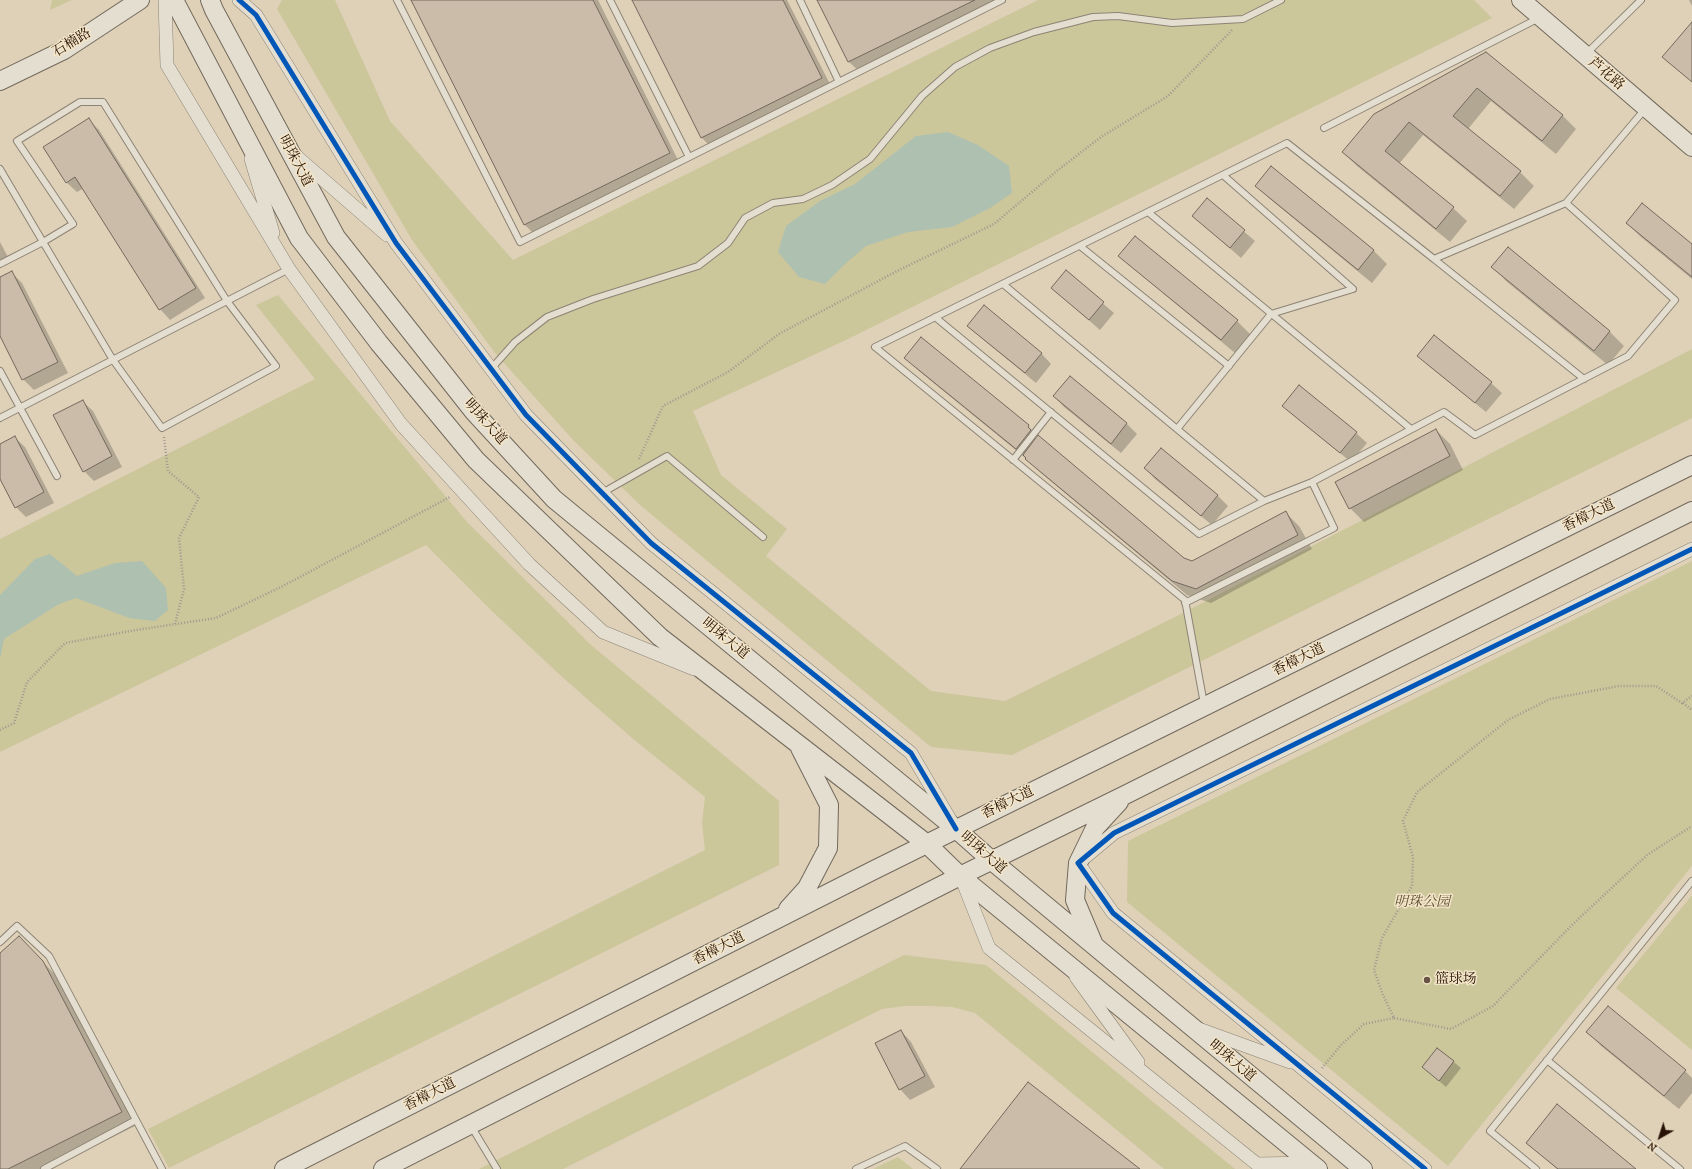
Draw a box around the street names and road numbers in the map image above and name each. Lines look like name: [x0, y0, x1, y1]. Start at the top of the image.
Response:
street label: 石楠路: [50, 25, 94, 61]
street label: 芦花路: [1585, 54, 1627, 94]
street label: 明珠大道: [274, 132, 316, 190]
street label: 明珠大道: [460, 396, 510, 448]
street label: 香樟大道: [1560, 496, 1618, 536]
street label: 明珠大道: [698, 615, 752, 663]
street label: 香樟大道: [1270, 640, 1328, 680]
street label: 香樟大道: [979, 783, 1037, 823]
street label: 明珠大道: [956, 828, 1010, 878]
street label: 香樟大道: [690, 929, 748, 969]
street label: 明珠大道: [1205, 1037, 1259, 1085]
street label: 香樟大道: [401, 1075, 459, 1115]

